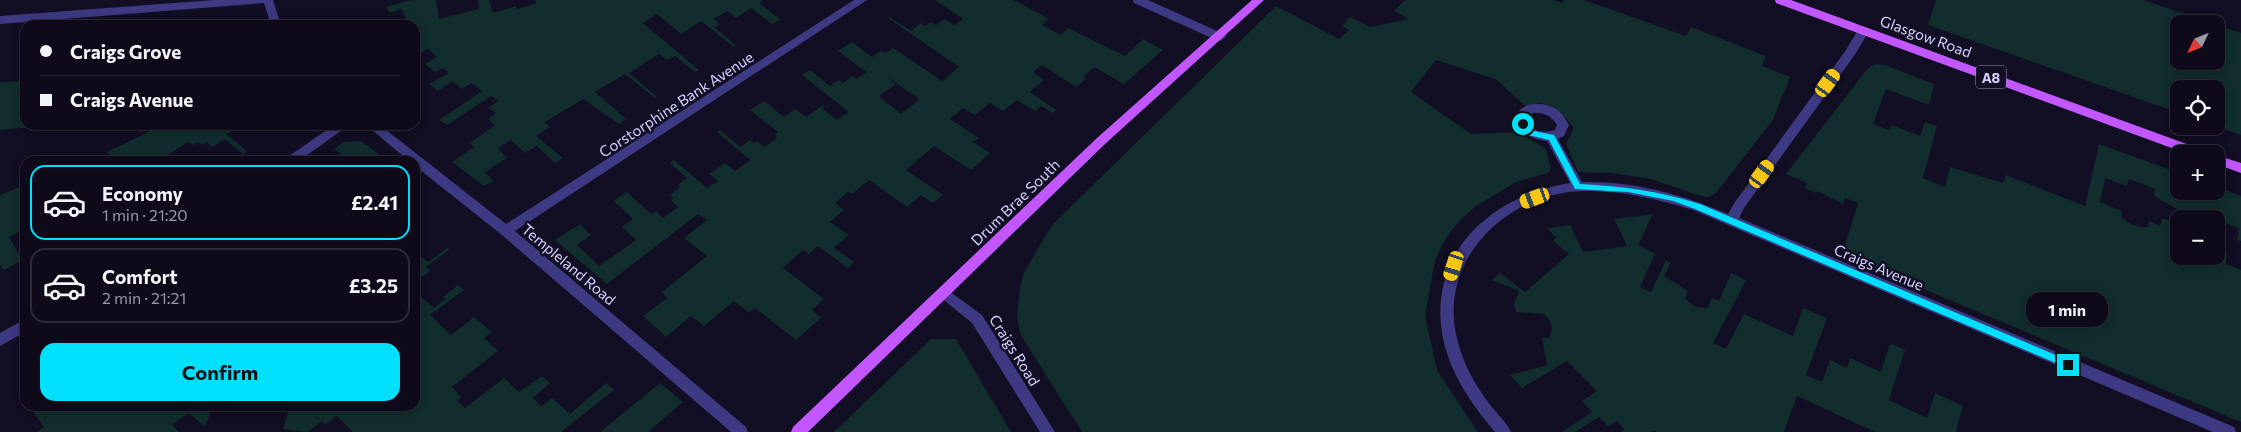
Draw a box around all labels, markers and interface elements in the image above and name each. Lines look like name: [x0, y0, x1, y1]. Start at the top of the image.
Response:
street label: Glasgow Road: [1878, 11, 1974, 61]
north arrow: [2170, 15, 2225, 70]
map controls: [2170, 15, 2225, 265]
text: Craigs Grove: [70, 40, 181, 63]
street label: Corstorphine Bank Avenue: [595, 47, 757, 161]
car: [1813, 66, 1842, 100]
road number: A8: [1976, 66, 2006, 88]
button: locate: [2170, 80, 2225, 135]
text: Craigs Avenue: [70, 88, 193, 111]
route start: [1512, 113, 1534, 135]
button: +: [2170, 145, 2225, 200]
street label: Drum Brae South: [967, 155, 1063, 249]
car: [1747, 157, 1776, 191]
icon: car: [42, 180, 87, 225]
text: Economy: [102, 182, 183, 205]
car: [1518, 186, 1551, 210]
text: £2.41: [351, 191, 398, 214]
text: 1 min · 21:20: [102, 205, 188, 224]
button: −: [2170, 210, 2225, 265]
street label: Templeland Road: [518, 220, 620, 308]
street label: Craigs Avenue: [1831, 240, 1927, 294]
car: [1442, 249, 1465, 283]
icon: car: [42, 263, 87, 308]
text: Comfort: [102, 265, 178, 288]
text: £3.25: [349, 274, 398, 297]
text: 2 min · 21:21: [102, 288, 186, 307]
callout: 1 min: [2027, 292, 2109, 328]
text: 1 min: [2048, 300, 2086, 319]
street label: Craigs Road: [986, 311, 1044, 389]
button: Confirm: [40, 343, 400, 401]
route end: [2057, 354, 2079, 376]

